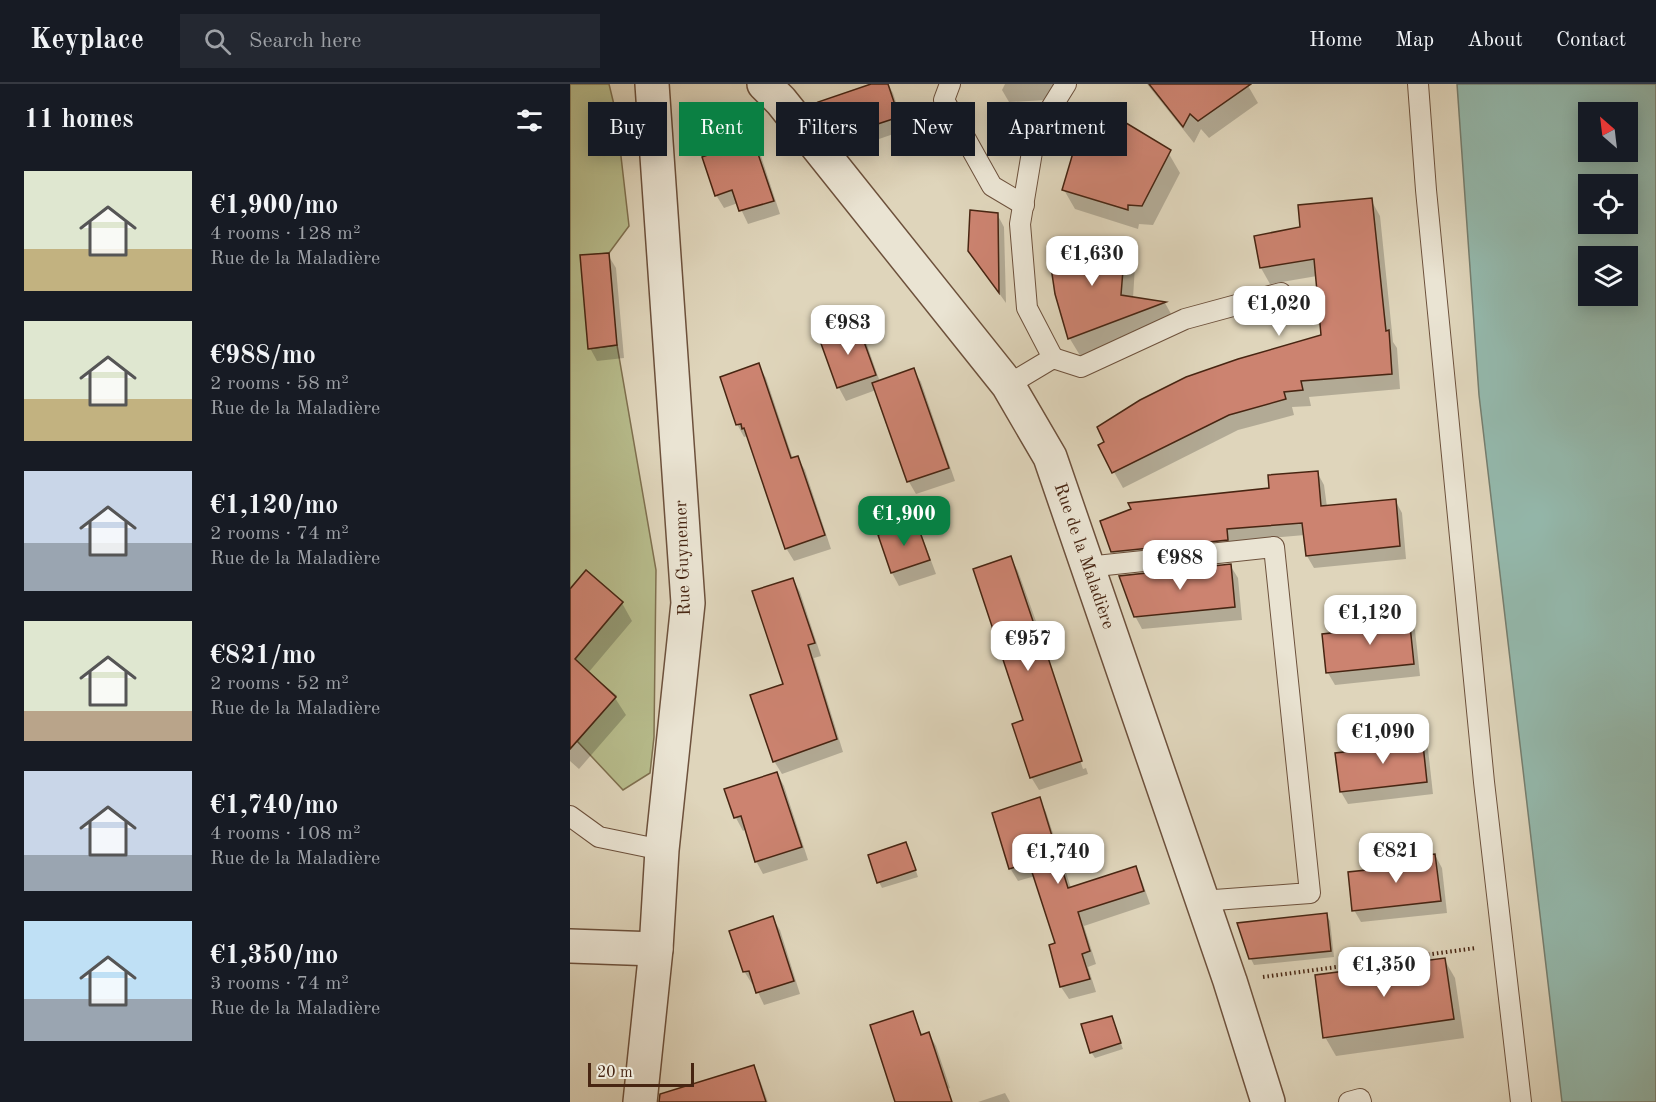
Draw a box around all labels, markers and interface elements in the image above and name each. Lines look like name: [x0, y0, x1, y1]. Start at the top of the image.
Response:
search box: [180, 14, 600, 68]
icon: search: [201, 25, 234, 58]
text: Keyplace: [30, 27, 144, 55]
text: Search here: [249, 30, 361, 52]
text: Home: [1309, 30, 1362, 51]
text: Map: [1395, 30, 1434, 51]
text: About: [1467, 30, 1523, 51]
text: Contact: [1556, 30, 1626, 51]
chip: Buy: [588, 102, 667, 156]
chip: Rent: [679, 102, 764, 156]
chip: Filters: [776, 102, 879, 156]
chip: New: [891, 102, 975, 156]
chip: Apartment: [987, 102, 1127, 156]
north arrow: [1578, 102, 1638, 162]
map controls: [1578, 102, 1638, 306]
icon: filters: [513, 104, 546, 137]
text: 11 homes: [24, 107, 133, 133]
button: locate: [1578, 174, 1638, 234]
text: €1,900/mo: [210, 193, 338, 219]
icon: home: [72, 195, 144, 267]
text: 4 rooms · 128 m²: [210, 224, 360, 244]
pin: €1,630: [1043, 236, 1141, 287]
text: €1,630: [1060, 245, 1124, 265]
button: layers: [1578, 246, 1638, 306]
text: Rue de la Maladière: [210, 249, 380, 269]
pin: €1,020: [1230, 286, 1328, 337]
text: €1,020: [1247, 295, 1311, 315]
pin: €983: [812, 305, 884, 356]
text: €983: [825, 314, 871, 334]
text: €988/mo: [210, 343, 316, 369]
icon: home: [72, 345, 144, 417]
text: 2 rooms · 58 m²: [210, 374, 349, 394]
text: Rue de la Maladière: [210, 399, 380, 419]
street label: Rue de la Maladière: [1051, 481, 1117, 631]
text: €1,120/mo: [210, 493, 338, 519]
icon: home: [72, 495, 144, 567]
pin: €1,900: [855, 496, 953, 547]
street label: Rue Guynemer: [672, 499, 694, 616]
text: €1,900: [872, 505, 936, 525]
text: 2 rooms · 74 m²: [210, 524, 349, 544]
pin: €988: [1144, 540, 1216, 591]
text: Rue de la Maladière: [210, 549, 380, 569]
text: €988: [1157, 549, 1203, 569]
pin: €1,120: [1321, 595, 1419, 646]
text: €1,120: [1338, 604, 1402, 624]
pin: €957: [992, 621, 1064, 672]
text: €957: [1005, 630, 1051, 650]
text: €821/mo: [210, 643, 316, 669]
icon: home: [72, 645, 144, 717]
text: 2 rooms · 52 m²: [210, 674, 349, 694]
text: Rue de la Maladière: [210, 699, 380, 719]
pin: €1,090: [1334, 714, 1432, 765]
text: €1,090: [1351, 723, 1415, 743]
text: €1,740/mo: [210, 793, 338, 819]
icon: home: [72, 795, 144, 867]
text: 4 rooms · 108 m²: [210, 824, 360, 844]
pin: €821: [1360, 833, 1432, 884]
pin: €1,740: [1009, 834, 1107, 885]
text: €821: [1373, 842, 1419, 862]
text: €1,740: [1026, 843, 1090, 863]
text: Rue de la Maladière: [210, 849, 380, 869]
text: €1,350/mo: [210, 943, 338, 969]
icon: home: [72, 945, 144, 1017]
pin: €1,350: [1335, 947, 1433, 998]
text: €1,350: [1352, 956, 1416, 976]
text: 3 rooms · 74 m²: [210, 974, 349, 994]
text: Rue de la Maladière: [210, 999, 380, 1019]
scale bar: [588, 1060, 694, 1088]
text: 20 m: [597, 1065, 633, 1081]

